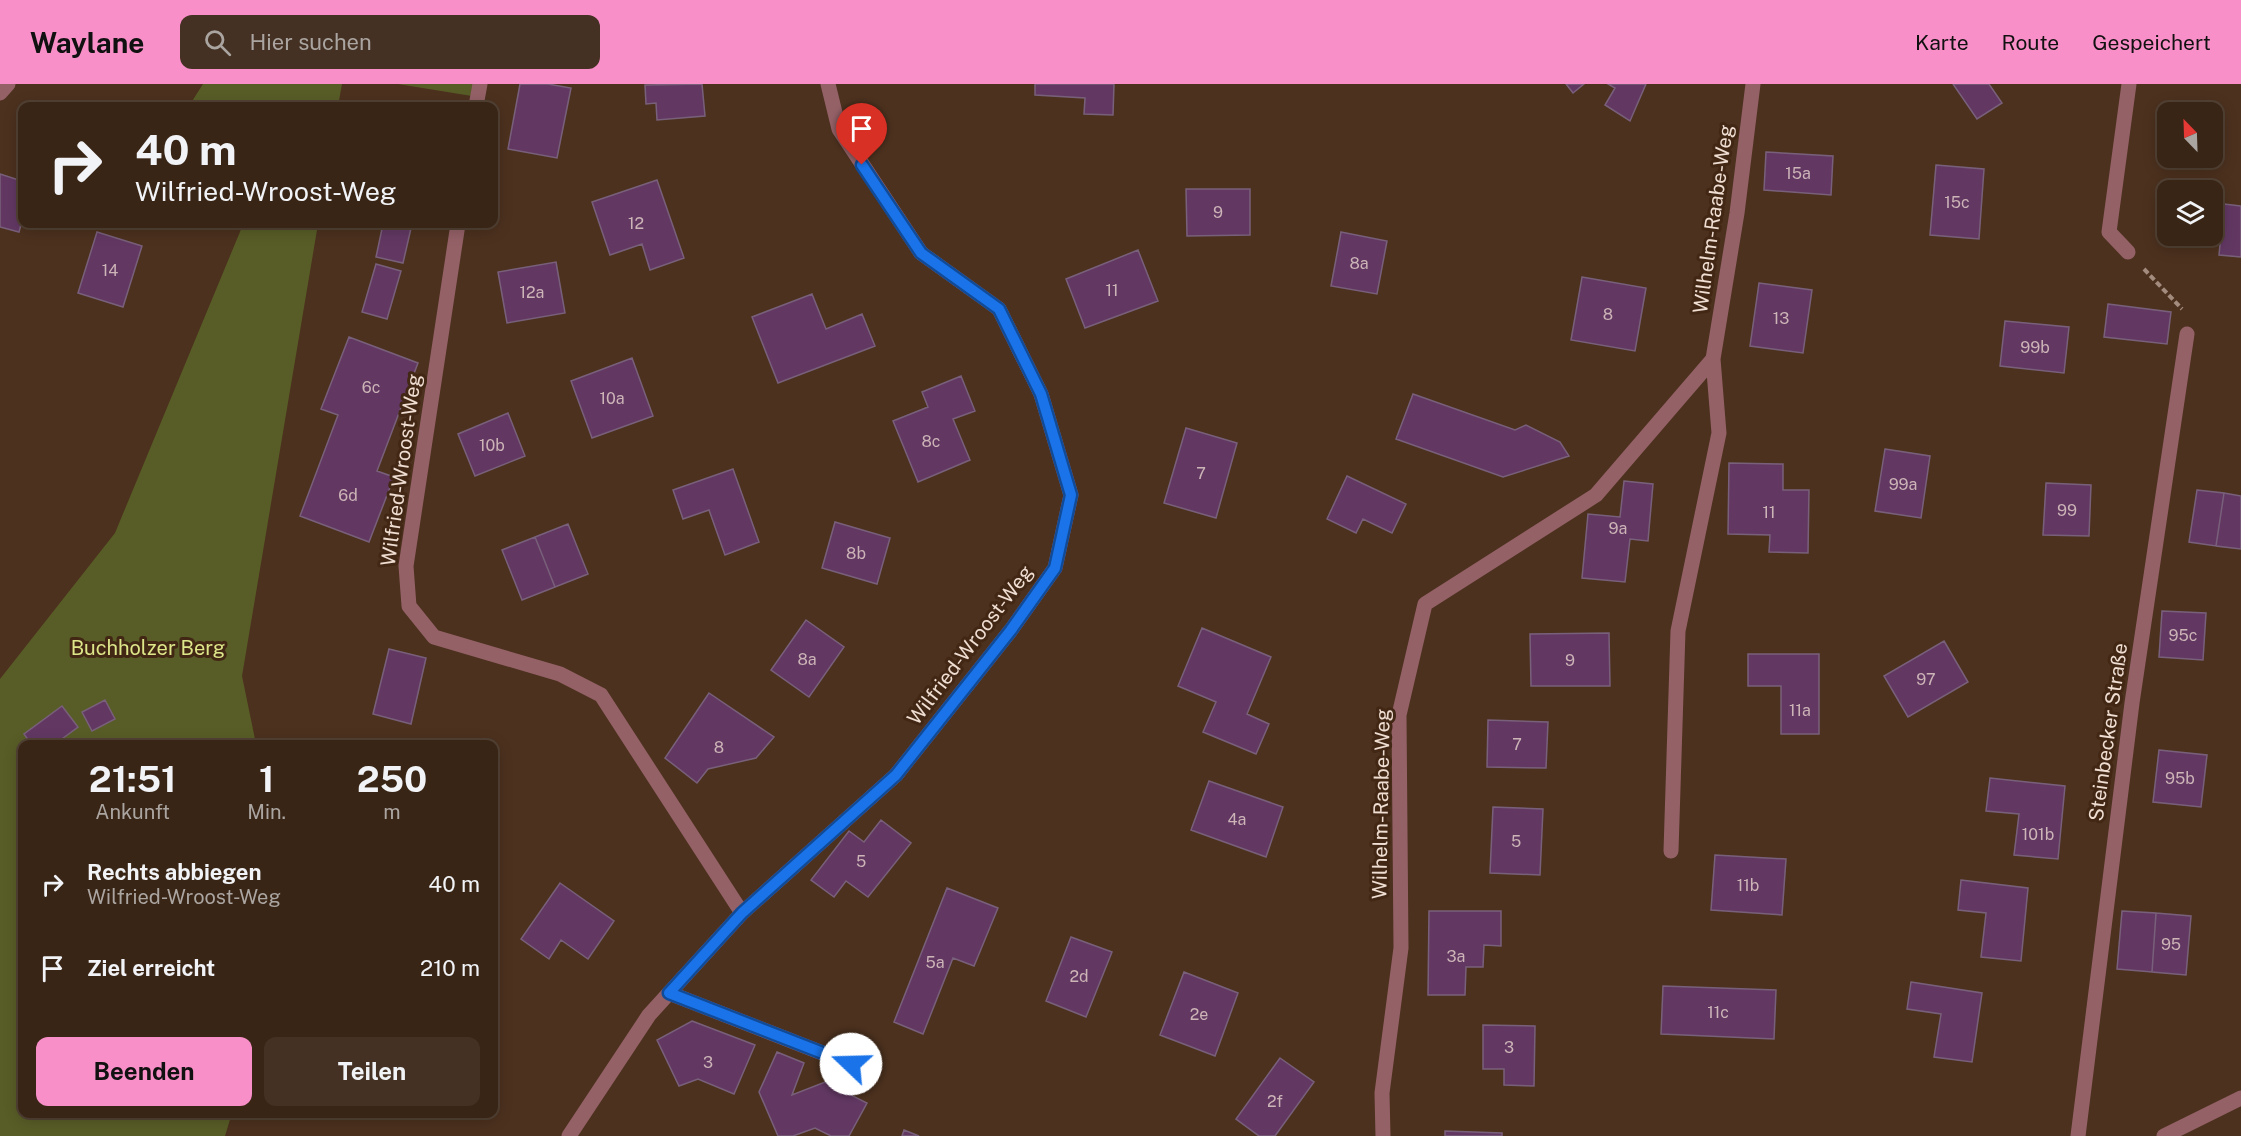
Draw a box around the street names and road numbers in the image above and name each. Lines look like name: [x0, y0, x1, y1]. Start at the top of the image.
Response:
street label: Wilhelm-Raabe-Weg: [1688, 123, 1738, 315]
street label: Wilfried-Wroost-Weg: [376, 372, 426, 568]
street label: Wilfried-Wroost-Weg: [902, 560, 1038, 730]
street label: Steinbecker Straße: [2084, 641, 2132, 823]
street label: Wilhelm-Raabe-Weg: [1367, 709, 1395, 899]

